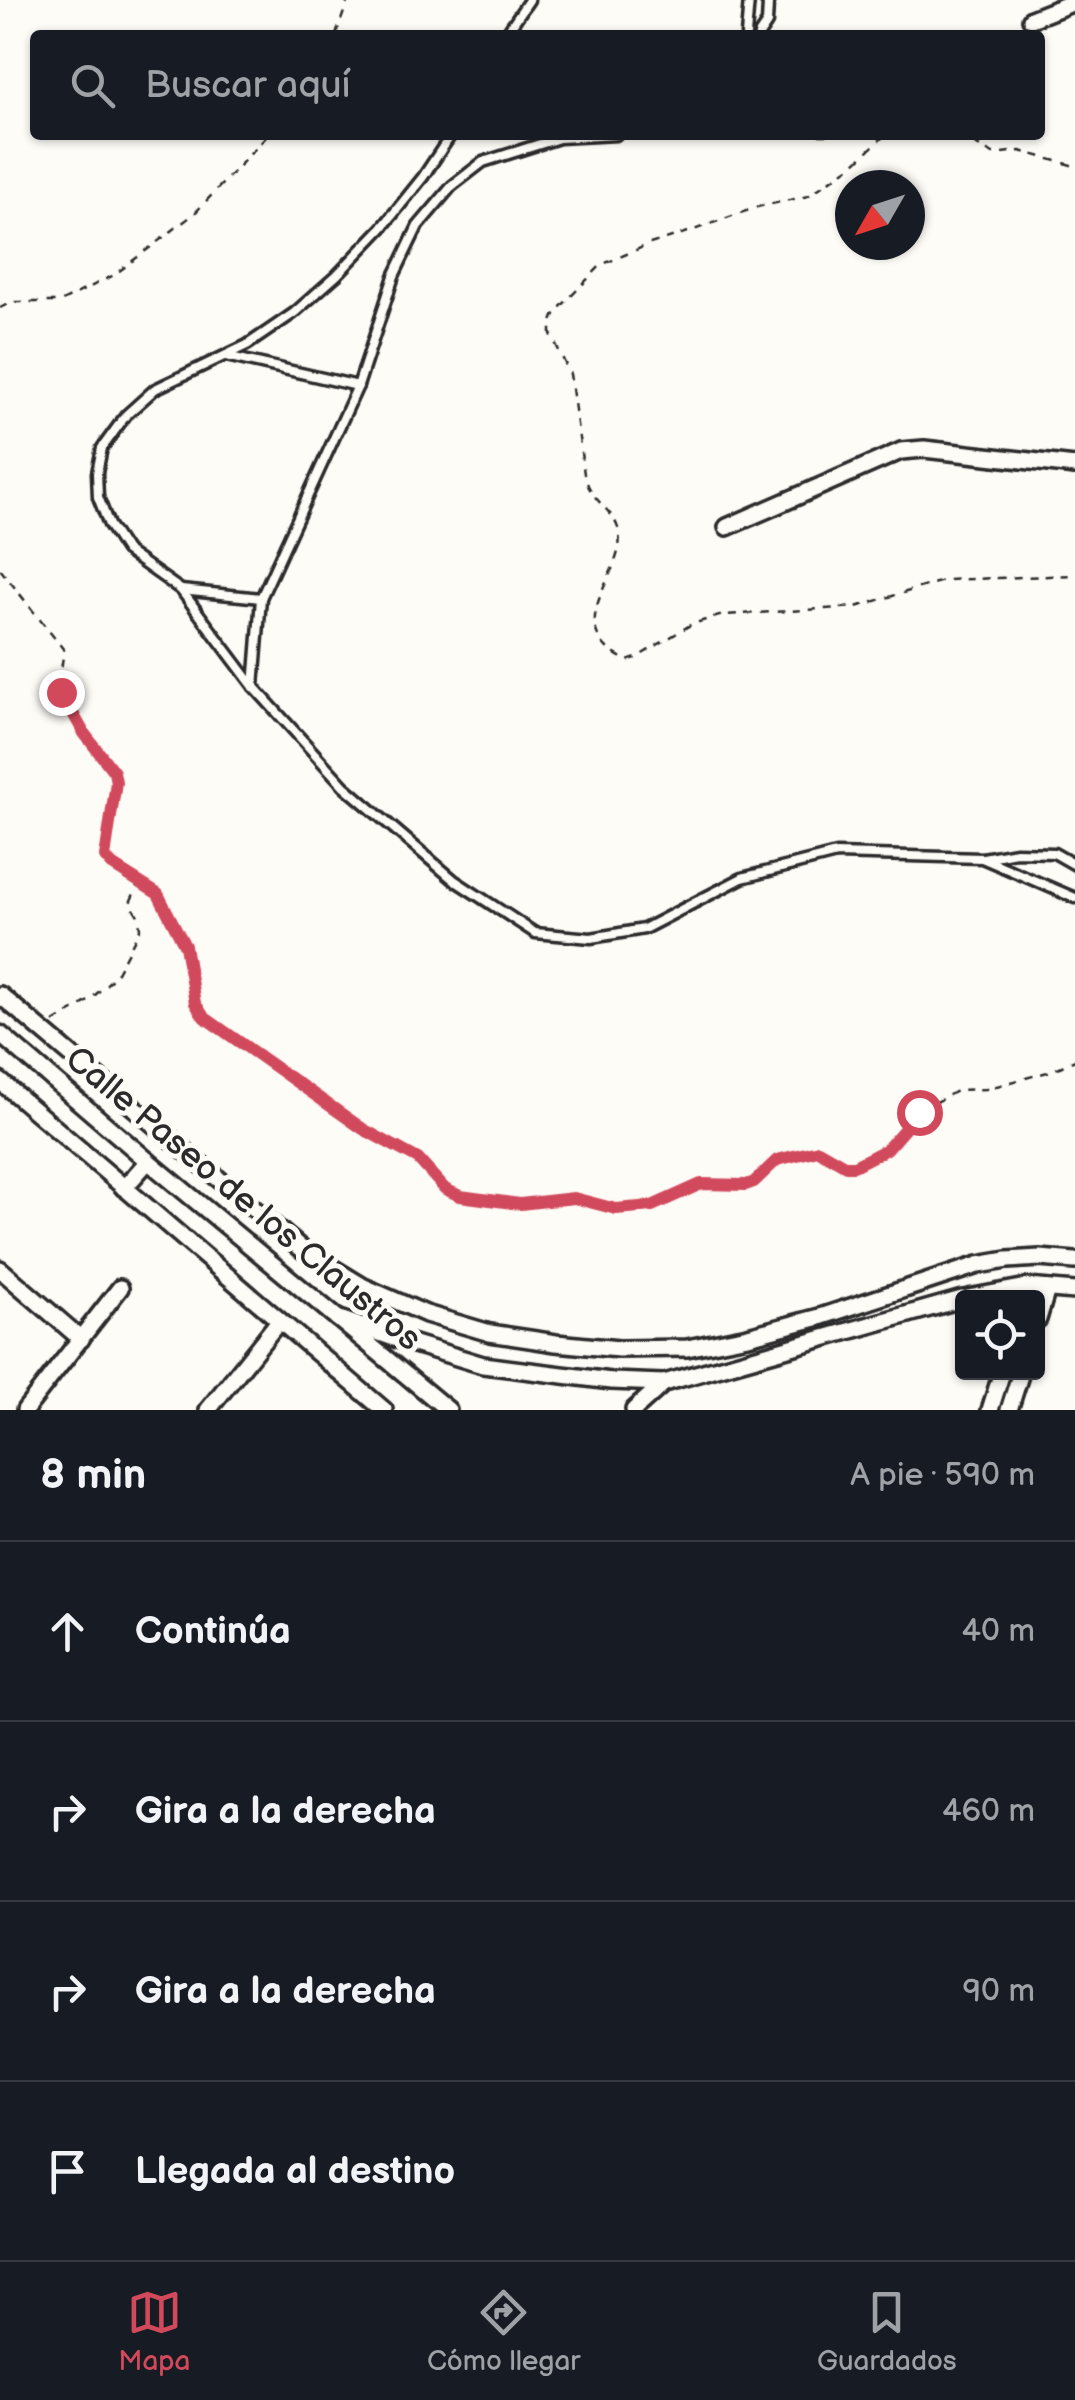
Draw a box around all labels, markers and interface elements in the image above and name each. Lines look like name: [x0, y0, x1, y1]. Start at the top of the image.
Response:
search box: [30, 30, 1045, 140]
icon: search: [65, 58, 120, 113]
text: Buscar aquí: [145, 63, 351, 108]
north arrow: [835, 170, 925, 260]
route end: [39, 670, 85, 716]
street label: Calle Paseo de los Claustros: [56, 1037, 430, 1361]
route start: [897, 1090, 943, 1136]
map controls: [955, 1290, 1045, 1380]
button: locate: [955, 1290, 1045, 1380]
text: 8 min: [40, 1450, 146, 1501]
text: A pie · 590 m: [850, 1456, 1035, 1495]
icon: ahead: [40, 1604, 95, 1659]
text: Continúa: [135, 1609, 291, 1654]
text: 40 m: [962, 1612, 1035, 1651]
icon: right: [40, 1784, 95, 1839]
text: Gira a la derecha: [135, 1789, 436, 1834]
text: 460 m: [942, 1792, 1035, 1831]
icon: right: [40, 1964, 95, 2019]
text: Gira a la derecha: [135, 1969, 436, 2014]
text: 90 m: [963, 1972, 1035, 2011]
icon: arrive: [40, 2144, 95, 2199]
text: Llegada al destino: [135, 2149, 455, 2194]
tab: Mapa: [118, 2285, 190, 2378]
tab: Cómo llegar: [427, 2285, 580, 2378]
tab: Guardados: [817, 2285, 957, 2378]

